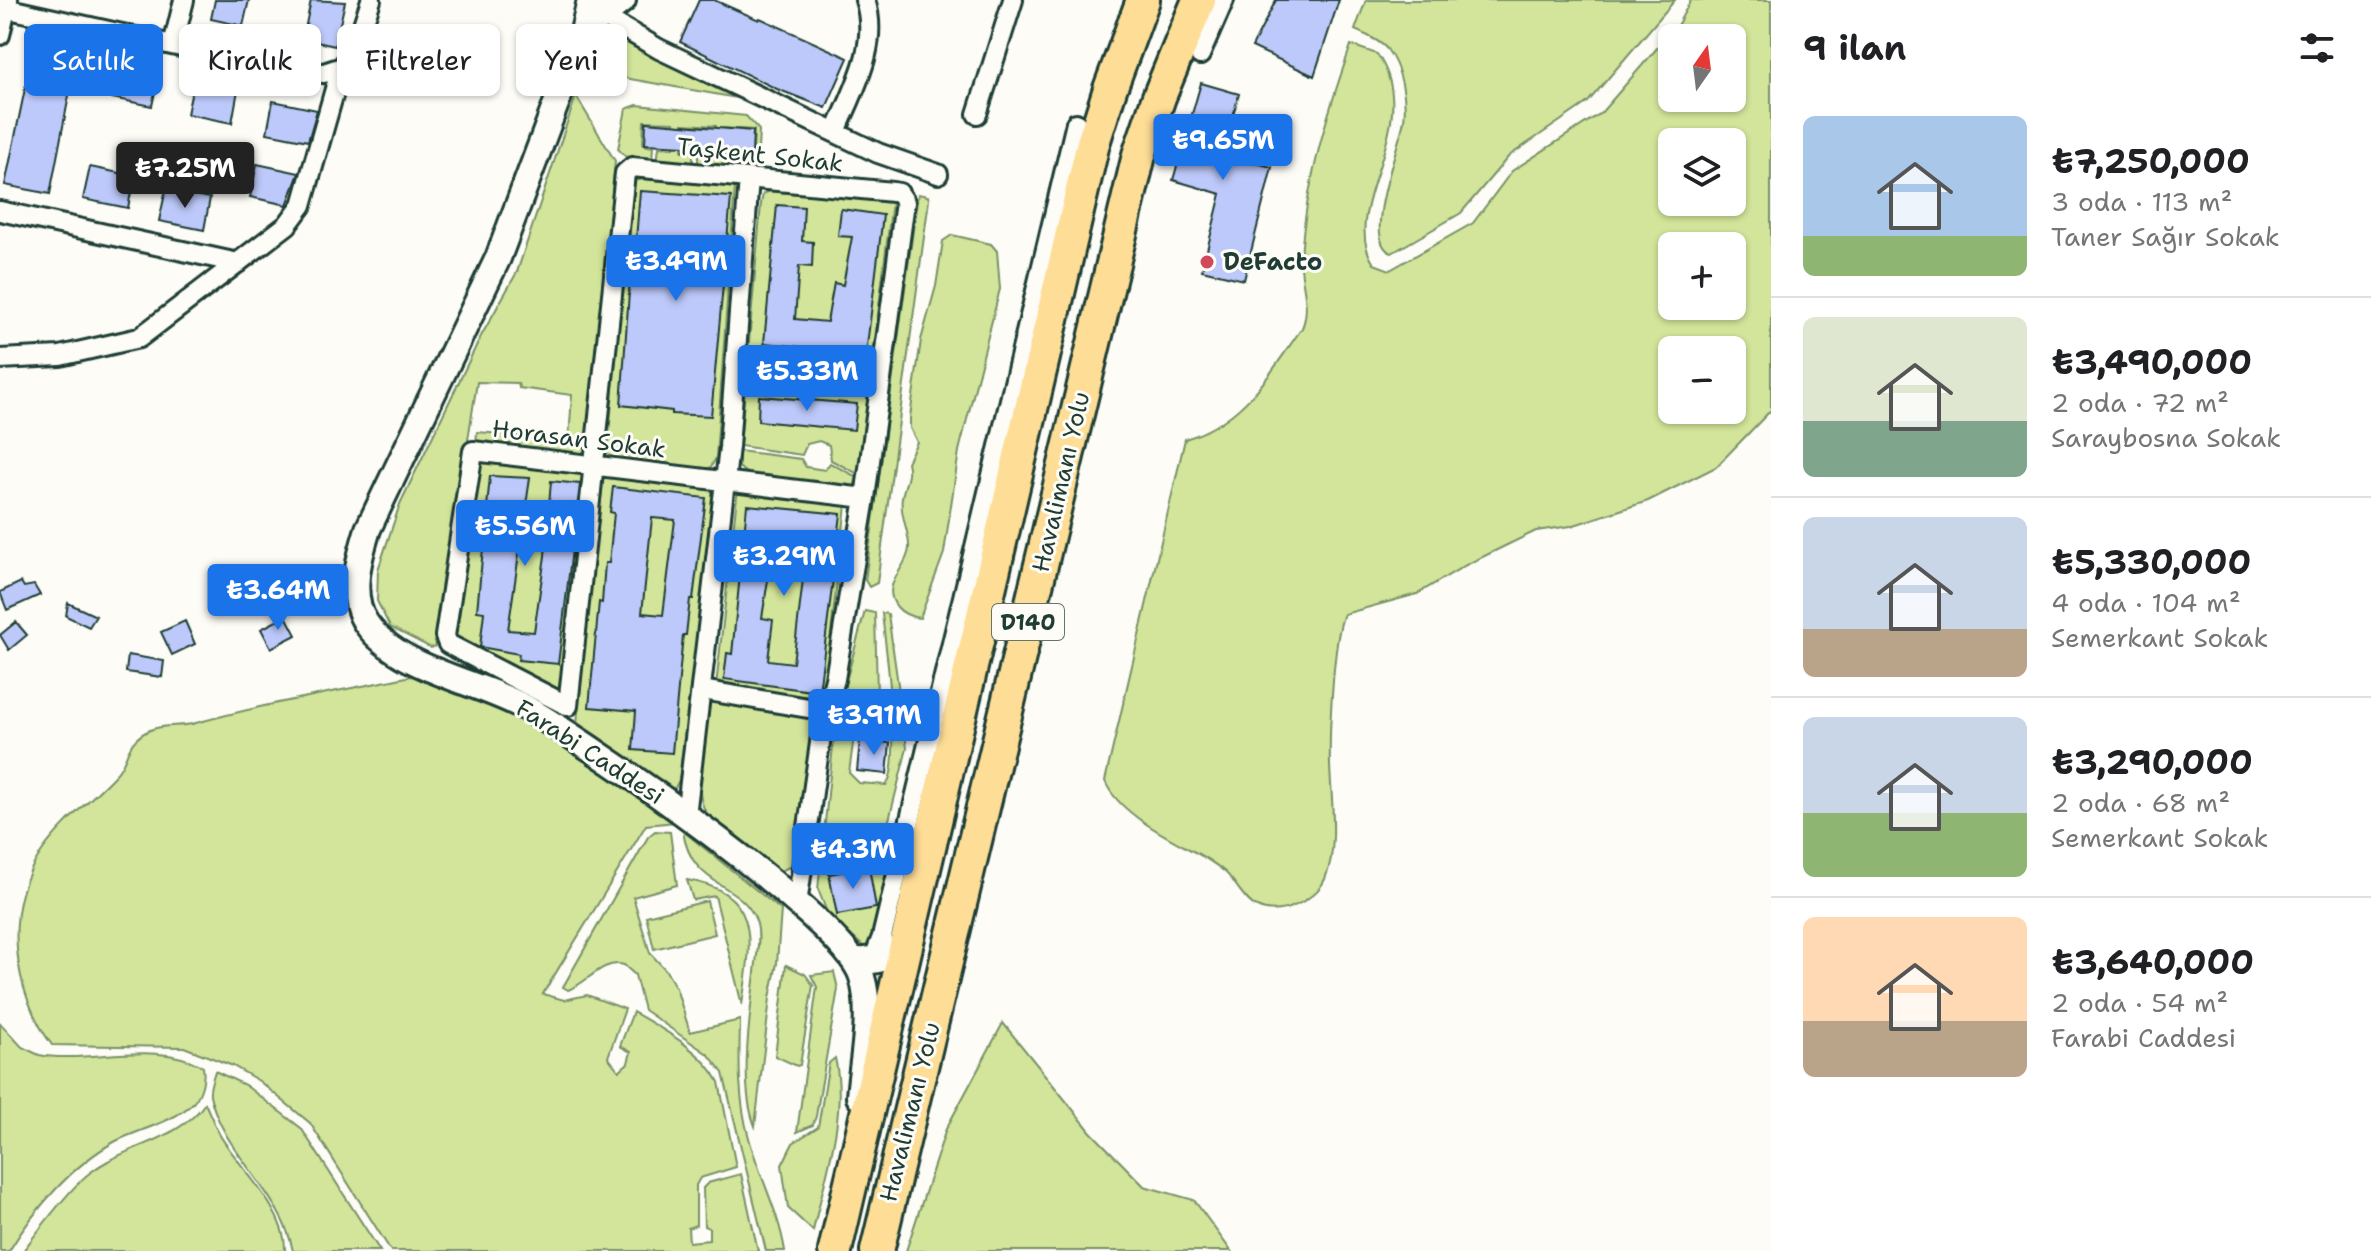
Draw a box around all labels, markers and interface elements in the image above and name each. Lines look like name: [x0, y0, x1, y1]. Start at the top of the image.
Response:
chip: Satılık: [24, 24, 163, 96]
chip: Kiralık: [179, 24, 321, 96]
chip: Filtreler: [337, 24, 500, 96]
chip: Yeni: [516, 24, 627, 96]
north arrow: [1658, 24, 1746, 112]
map controls: [1658, 24, 1746, 424]
text: 9 ilan: [1803, 25, 1906, 71]
icon: filters: [2295, 26, 2339, 70]
pin: ₺9.65M: [1158, 114, 1288, 182]
text: ₺9.65M: [1171, 122, 1275, 157]
button: layers: [1658, 128, 1746, 216]
street label: Taşkent Sokak: [675, 130, 845, 180]
text: ₺7,250,000: [2051, 138, 2250, 184]
pin: ₺7.25M: [120, 142, 250, 210]
icon: home: [1867, 148, 1963, 244]
text: ₺7.25M: [134, 150, 236, 185]
text: 3 oda · 113 m²: [2051, 184, 2233, 219]
text: Taner Sağır Sokak: [2051, 219, 2280, 254]
button: +: [1658, 232, 1746, 320]
pin: ₺3.49M: [611, 235, 741, 303]
text: ₺3.49M: [624, 243, 728, 278]
place label: DeFacto: [1223, 246, 1322, 278]
marker: DeFacto: [1198, 253, 1216, 271]
button: −: [1658, 336, 1746, 424]
text: ₺3,490,000: [2051, 339, 2252, 385]
pin: ₺5.33M: [742, 345, 872, 413]
icon: home: [1867, 349, 1963, 445]
text: ₺5.33M: [756, 353, 858, 388]
text: 2 oda · 72 m²: [2051, 385, 2229, 420]
street label: Havalimanı Yolu: [1025, 389, 1097, 575]
street label: Horasan Sokak: [490, 412, 668, 466]
text: Saraybosna Sokak: [2051, 420, 2281, 455]
pin: ₺5.56M: [460, 500, 590, 568]
text: ₺5.56M: [474, 508, 576, 543]
pin: ₺3.29M: [719, 530, 849, 598]
text: ₺3.29M: [732, 538, 836, 573]
text: ₺5,330,000: [2051, 539, 2251, 585]
icon: home: [1867, 549, 1963, 645]
pin: ₺3.64M: [213, 564, 343, 632]
text: ₺3.64M: [226, 572, 330, 607]
text: 4 oda · 104 m²: [2051, 585, 2241, 620]
road number: D140: [992, 604, 1064, 640]
text: Semerkant Sokak: [2051, 620, 2268, 655]
pin: ₺3.91M: [809, 689, 939, 757]
street label: Farabi Caddesi: [510, 692, 670, 812]
text: ₺3.91M: [826, 697, 922, 732]
text: ₺3,290,000: [2051, 739, 2253, 785]
icon: home: [1867, 749, 1963, 845]
text: 2 oda · 68 m²: [2051, 785, 2230, 820]
text: Semerkant Sokak: [2051, 820, 2268, 855]
pin: ₺4.3M: [797, 823, 909, 891]
text: ₺4.3M: [810, 831, 896, 866]
text: ₺3,640,000: [2051, 939, 2254, 985]
icon: home: [1867, 949, 1963, 1045]
text: 2 oda · 54 m²: [2051, 985, 2228, 1020]
street label: Havalimanı Yolu: [872, 1019, 948, 1205]
text: Farabi Caddesi: [2051, 1020, 2236, 1055]

